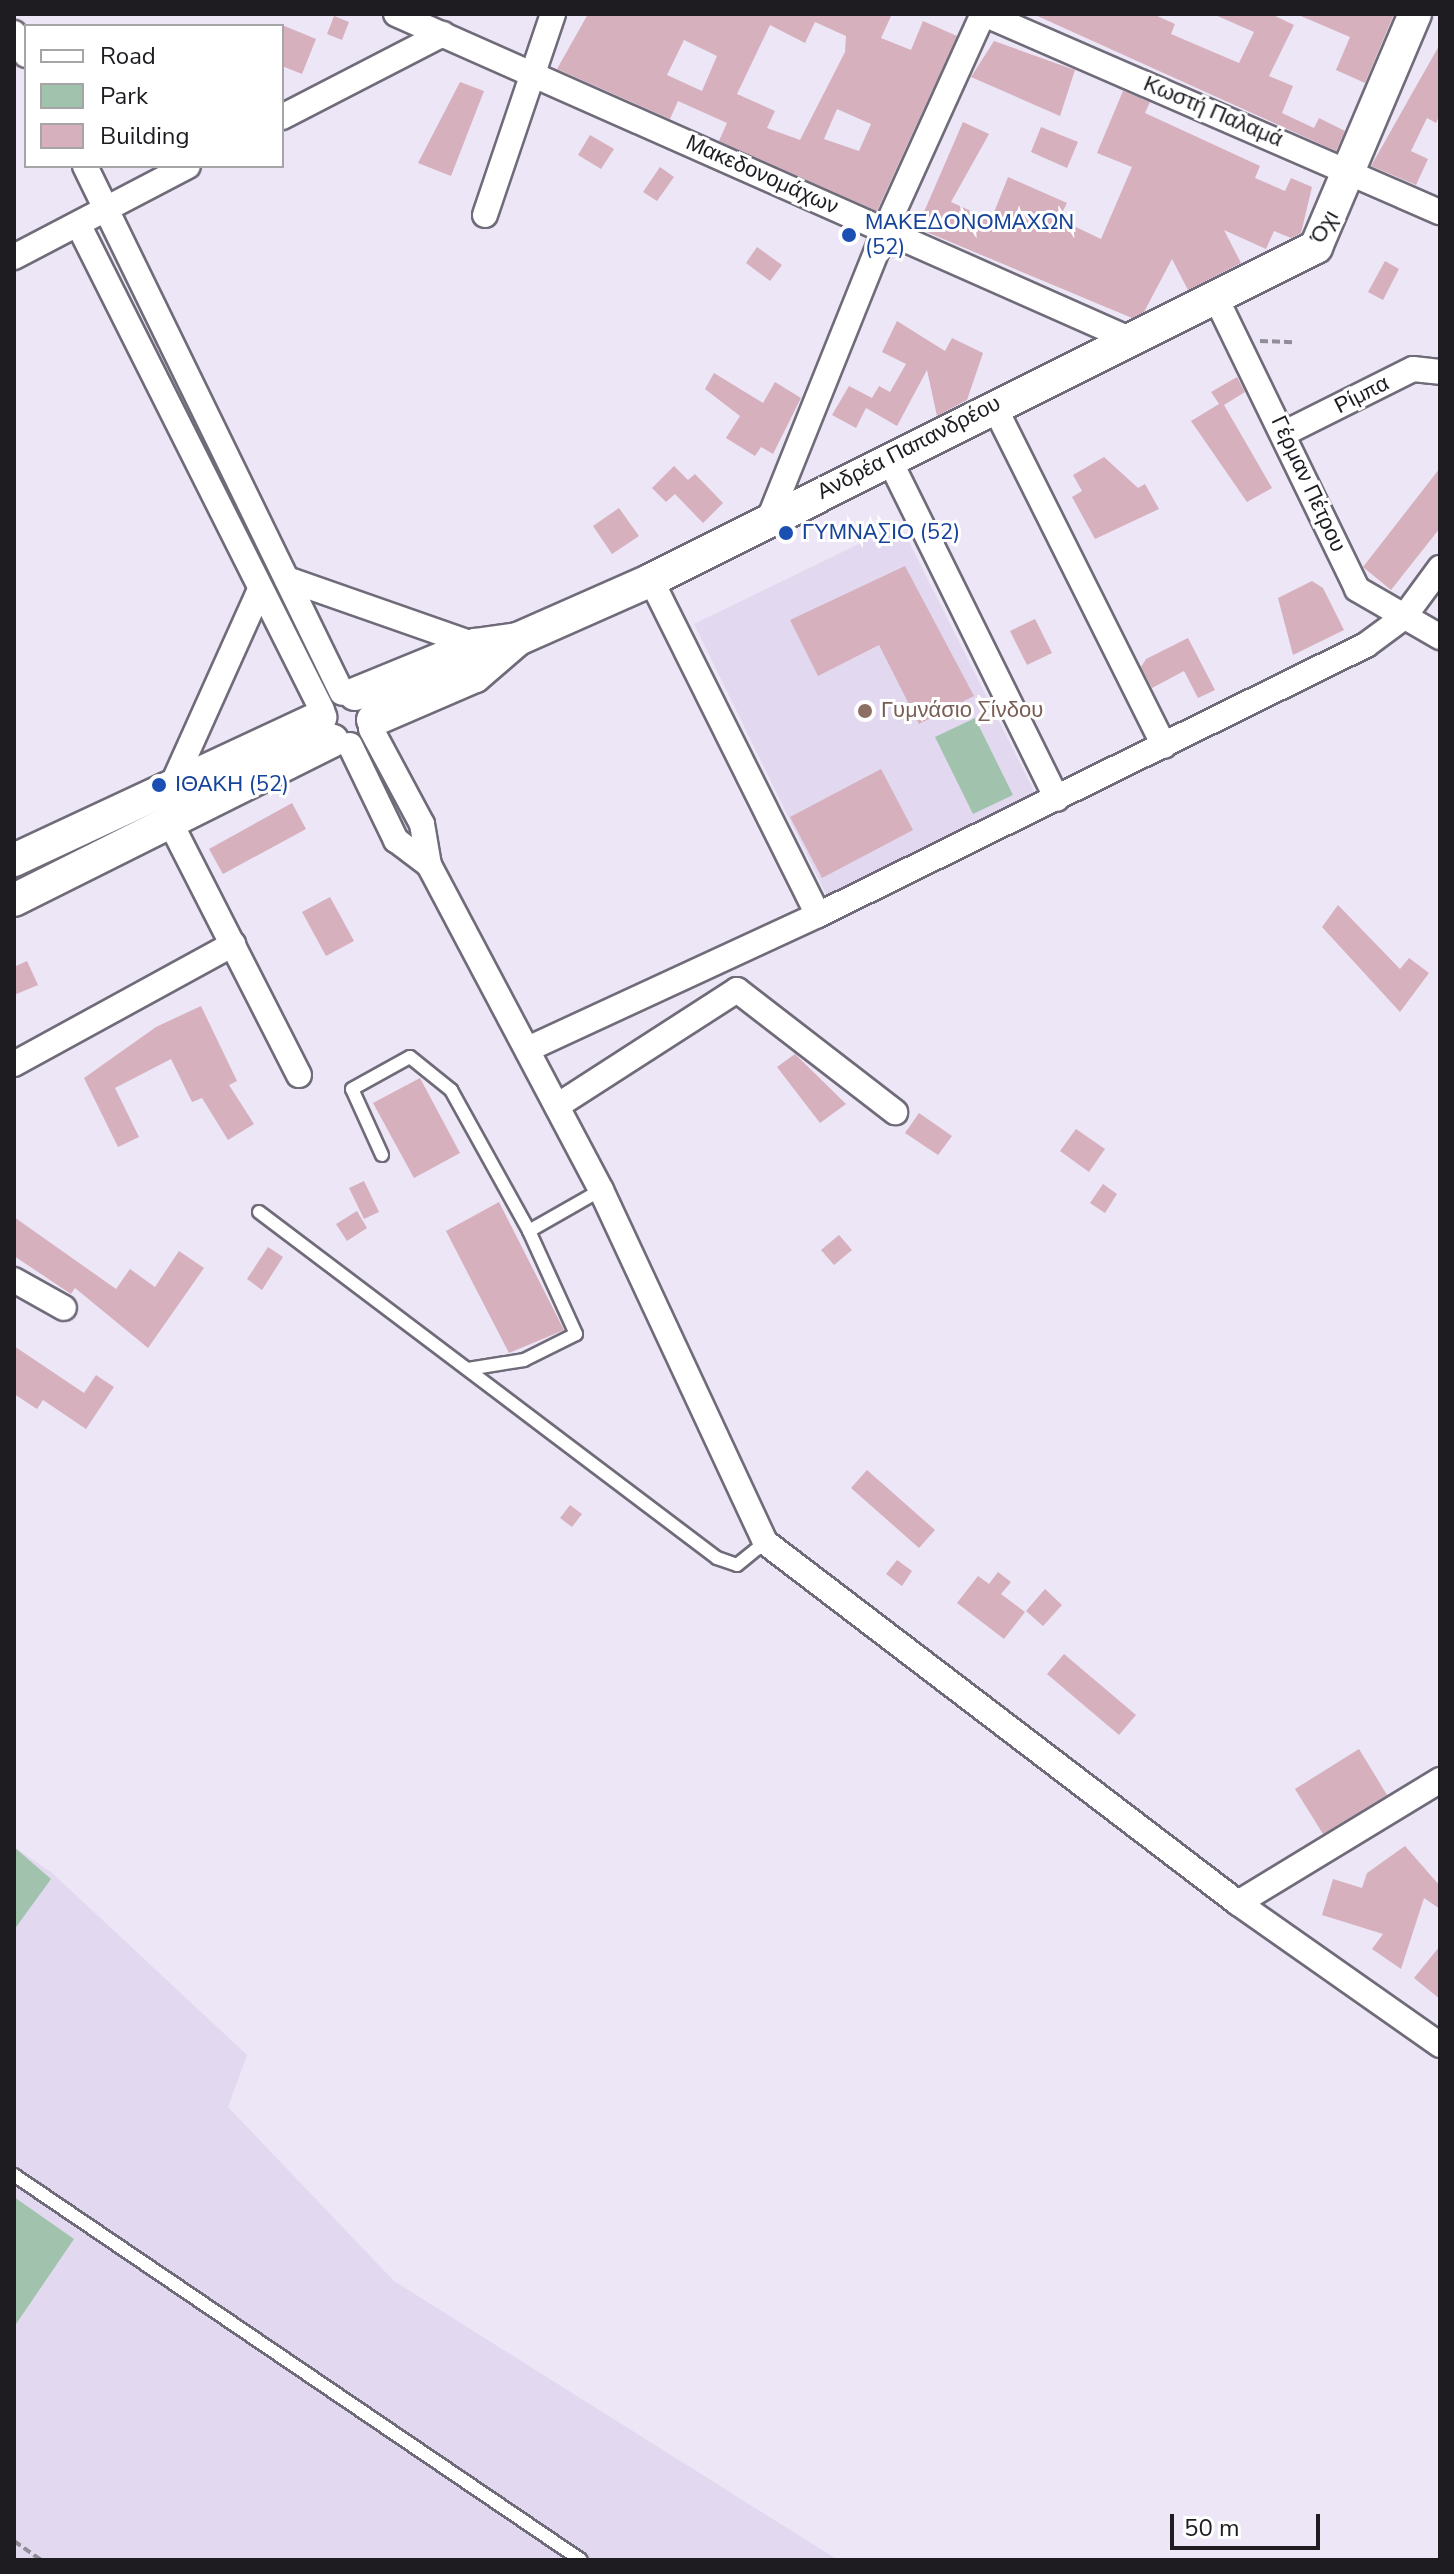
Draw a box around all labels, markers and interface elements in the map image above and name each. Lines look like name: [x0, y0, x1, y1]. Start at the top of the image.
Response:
legend: [24, 24, 284, 168]
text: Road: [100, 40, 156, 72]
street label: Κωστή Παλαμά: [1139, 71, 1287, 153]
text: Park: [100, 80, 148, 112]
text: Building: [100, 120, 190, 152]
street label: Μακεδονομάχων: [682, 130, 842, 220]
street label: Όχι: [1305, 206, 1345, 248]
place label: ΜΑΚΕΔΟΝΟΜΑΧΩΝ (52): [865, 209, 1074, 260]
marker: ΜΑΚΕΔΟΝΟΜΑΧΩΝ (52): [840, 226, 858, 244]
street label: Ρίμπα: [1330, 370, 1394, 420]
street label: Ανδρέα Παπανδρέου: [813, 390, 1005, 506]
street label: Γέρμαν Πέτρου: [1265, 412, 1351, 556]
place label: ΓΥΜΝΑΣΙΟ (52): [802, 520, 960, 546]
marker: ΓΥΜΝΑΣΙΟ (52): [777, 524, 795, 542]
place label: Γυμνάσιο Σίνδου: [881, 698, 1043, 724]
marker: Γυμνάσιο Σίνδου: [856, 702, 874, 720]
place label: ΙΘΑΚΗ (52): [175, 772, 289, 798]
marker: ΙΘΑΚΗ (52): [150, 776, 168, 794]
scale bar: [1174, 2498, 1324, 2548]
text: 50 m: [1184, 2512, 1240, 2544]

